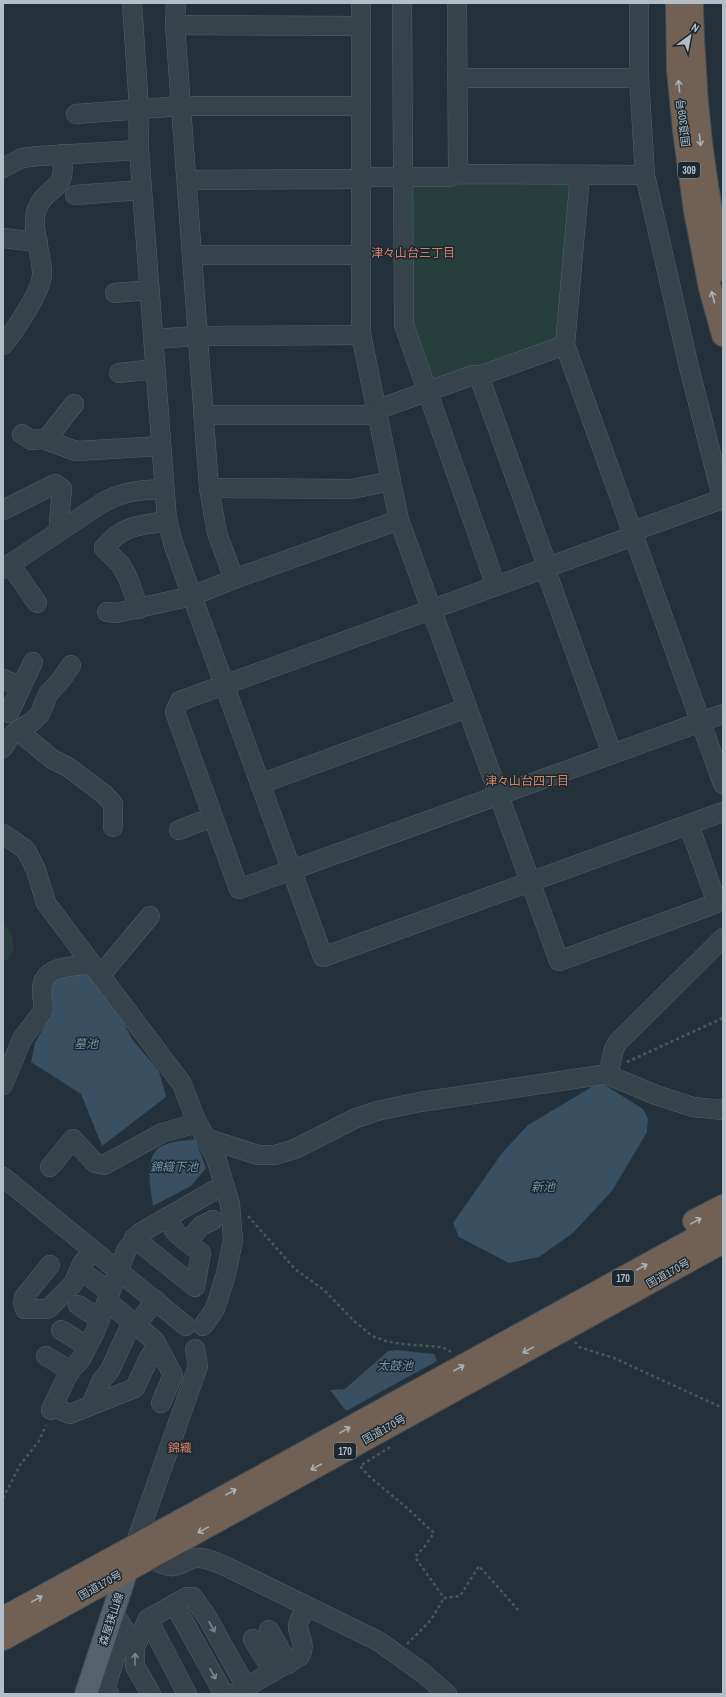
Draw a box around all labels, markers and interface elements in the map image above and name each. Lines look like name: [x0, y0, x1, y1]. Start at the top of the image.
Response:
north arrow: [670, 16, 710, 56]
text: N: [689, 20, 702, 35]
one-way arrow: [675, 80, 683, 93]
street label: 国道309号: [673, 98, 693, 148]
one-way arrow: [697, 133, 704, 146]
road number: 309: [678, 162, 700, 178]
district label: 津々山台三丁目: [371, 245, 455, 261]
one-way arrow: [709, 291, 716, 304]
district label: 津々山台四丁目: [485, 773, 569, 789]
water label: 墓池: [74, 1036, 99, 1052]
water label: 錦織下池: [150, 1159, 199, 1175]
water label: 新池: [531, 1179, 556, 1195]
one-way arrow: [689, 1216, 701, 1224]
street label: 国道170号: [644, 1255, 692, 1291]
one-way arrow: [636, 1263, 648, 1270]
road number: 170: [612, 1270, 634, 1286]
one-way arrow: [522, 1346, 534, 1354]
water label: 太鼓池: [377, 1358, 414, 1374]
one-way arrow: [453, 1363, 465, 1371]
street label: 国道170号: [360, 1411, 408, 1447]
one-way arrow: [339, 1426, 351, 1433]
district label: 錦織: [168, 1440, 192, 1456]
road number: 170: [334, 1443, 356, 1459]
one-way arrow: [311, 1463, 323, 1471]
one-way arrow: [225, 1488, 237, 1496]
one-way arrow: [197, 1526, 209, 1534]
street label: 国道170号: [76, 1567, 124, 1603]
street label: 森屋狭山線: [96, 1591, 126, 1647]
one-way arrow: [31, 1595, 43, 1603]
one-way arrow: [209, 1621, 217, 1633]
one-way arrow: [131, 1653, 139, 1666]
one-way arrow: [210, 1668, 218, 1680]

